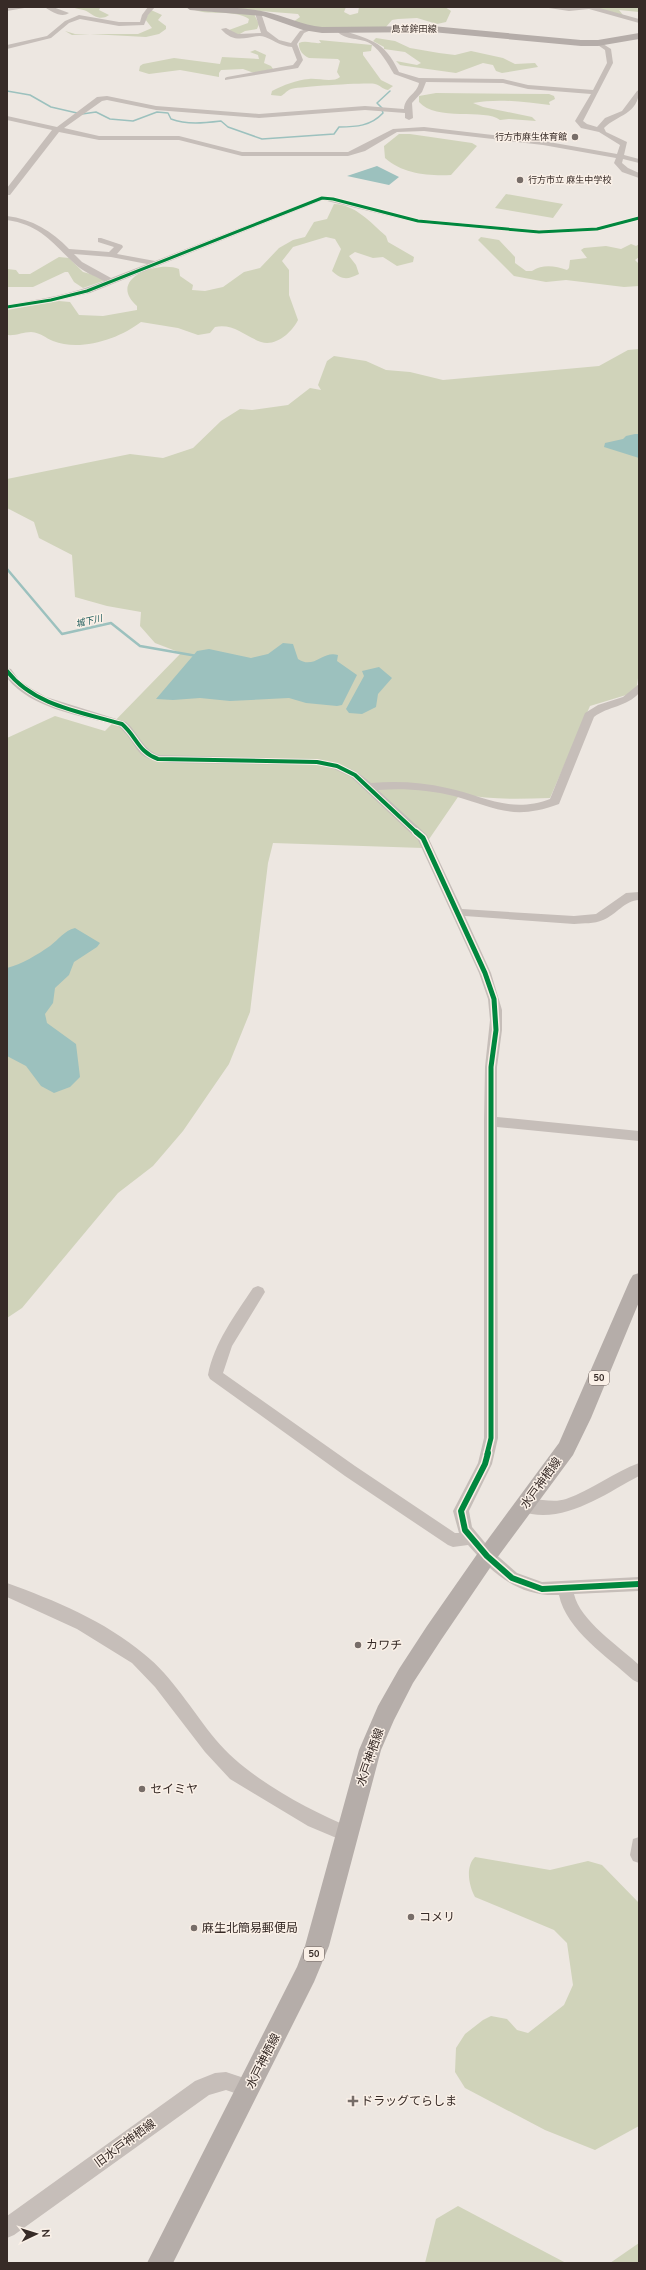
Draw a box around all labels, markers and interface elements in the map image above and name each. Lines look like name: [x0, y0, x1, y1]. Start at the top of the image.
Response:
street label: 島並鉾田線: [391, 23, 437, 35]
place label: 行方市麻生体育館: [495, 131, 567, 143]
marker: 行方市麻生体育館: [570, 132, 580, 142]
place label: 行方市立 麻生中学校: [528, 174, 611, 186]
marker: 行方市立 麻生中学校: [515, 175, 525, 185]
water label: 城下川: [74, 612, 104, 630]
road number: 50: [589, 1371, 609, 1385]
street label: 水戸神栖線: [517, 1454, 565, 1512]
place label: カワチ: [366, 1637, 402, 1653]
marker: カワチ: [353, 1640, 363, 1650]
street label: 水戸神栖線: [353, 1726, 387, 1788]
place label: セイミヤ: [150, 1781, 198, 1797]
marker: セイミヤ: [137, 1784, 147, 1794]
place label: コメリ: [419, 1909, 455, 1925]
marker: コメリ: [406, 1912, 416, 1922]
place label: 麻生北簡易郵便局: [202, 1920, 298, 1936]
marker: 麻生北簡易郵便局: [189, 1923, 199, 1933]
road number: 50: [304, 1947, 324, 1961]
street label: 水戸神栖線: [242, 2031, 284, 2091]
place label: ドラッグてらしま: [361, 2093, 457, 2109]
marker: ドラッグてらしま: [348, 2096, 358, 2106]
street label: 旧水戸神栖線: [91, 2115, 159, 2171]
north arrow: [16, 2214, 56, 2254]
text: N: [38, 2229, 53, 2238]

